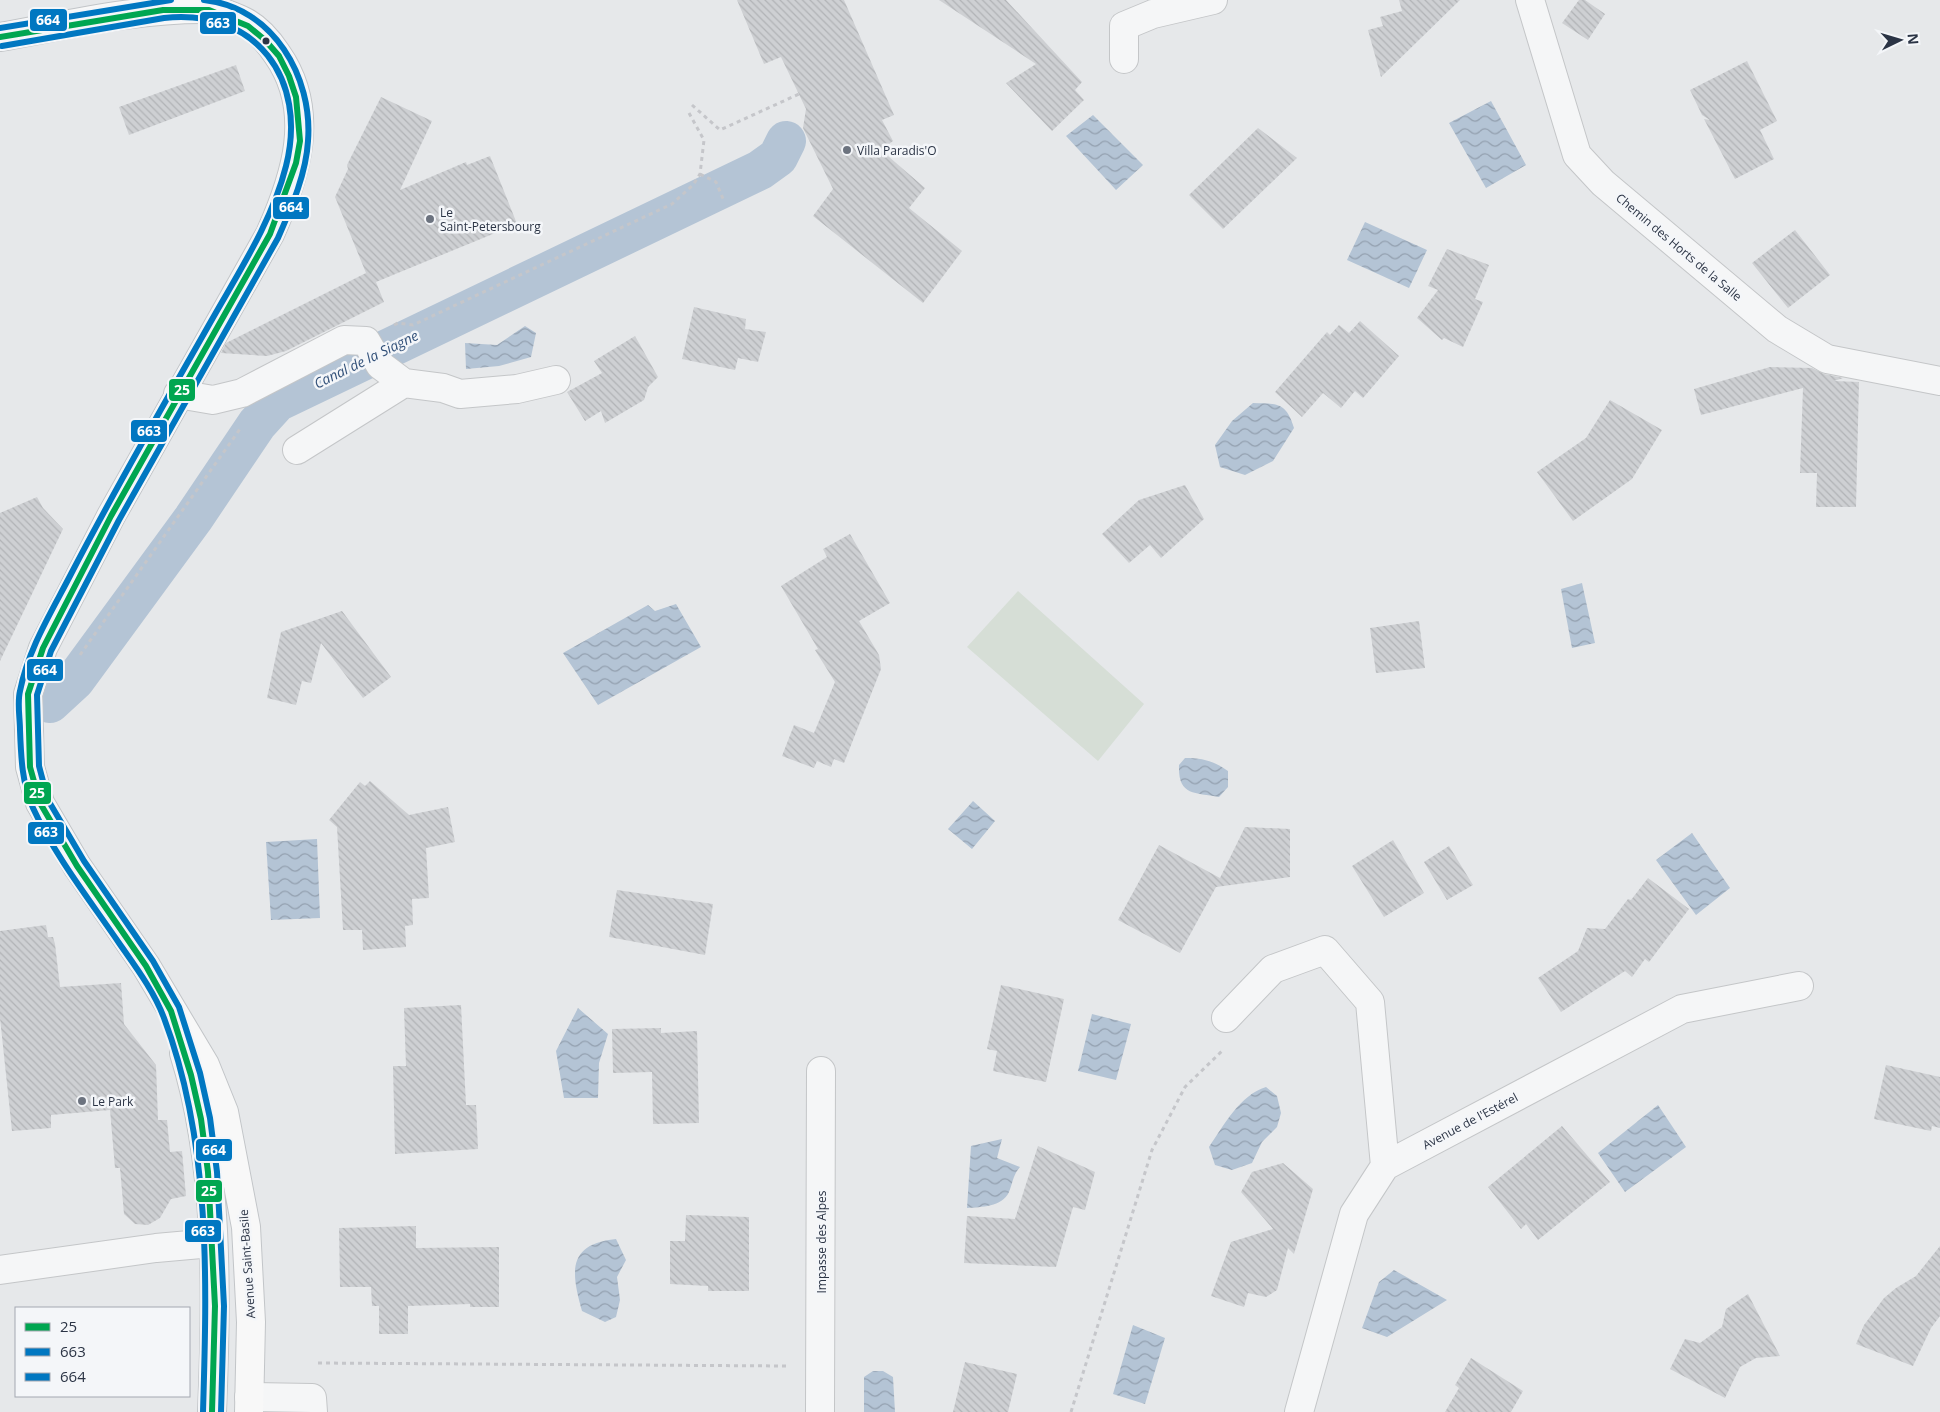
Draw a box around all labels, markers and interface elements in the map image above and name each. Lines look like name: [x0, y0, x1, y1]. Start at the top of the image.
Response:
line badge: 664: [29, 8, 68, 32]
text: 664: [36, 10, 60, 29]
line badge: 663: [199, 11, 237, 35]
text: 663: [206, 13, 230, 32]
north arrow: [1875, 15, 1925, 65]
text: N: [1903, 32, 1923, 45]
unlabelled marker: [261, 36, 271, 46]
place label: Villa Paradis'O: [857, 142, 937, 159]
marker: Villa Paradis'O: [841, 144, 853, 156]
street label: Chemin des Horts de la Salle: [1613, 189, 1746, 305]
line badge: 664: [272, 196, 310, 220]
text: 664: [279, 197, 303, 216]
place label: Le Saint-Petersbourg: [440, 204, 541, 235]
marker: Le Saint-Petersbourg: [424, 213, 436, 225]
water label: Canal de la Siagne: [311, 325, 421, 393]
line badge: 25: [168, 378, 196, 402]
text: 25: [174, 380, 190, 399]
line badge: 663: [130, 419, 168, 443]
text: 663: [137, 421, 161, 440]
line badge: 664: [26, 658, 64, 682]
text: 664: [33, 660, 57, 679]
line badge: 25: [23, 781, 52, 805]
text: 25: [29, 783, 45, 802]
line badge: 663: [27, 821, 65, 845]
text: 663: [34, 822, 58, 841]
street label: Avenue de l'Estérel: [1419, 1089, 1521, 1153]
place label: Le Park: [92, 1093, 134, 1110]
marker: Le Park: [76, 1095, 88, 1107]
line badge: 664: [195, 1138, 233, 1162]
text: 664: [202, 1140, 226, 1159]
line badge: 25: [195, 1179, 223, 1203]
text: 25: [201, 1181, 217, 1200]
street label: Impasse des Alpes: [813, 1190, 830, 1294]
street label: Avenue Saint-Basile: [235, 1208, 259, 1319]
line badge: 663: [184, 1219, 222, 1243]
text: 663: [191, 1221, 215, 1240]
legend: [15, 1307, 190, 1397]
text: 25: [60, 1316, 77, 1336]
text: 663: [60, 1341, 86, 1361]
text: 664: [60, 1366, 86, 1386]

